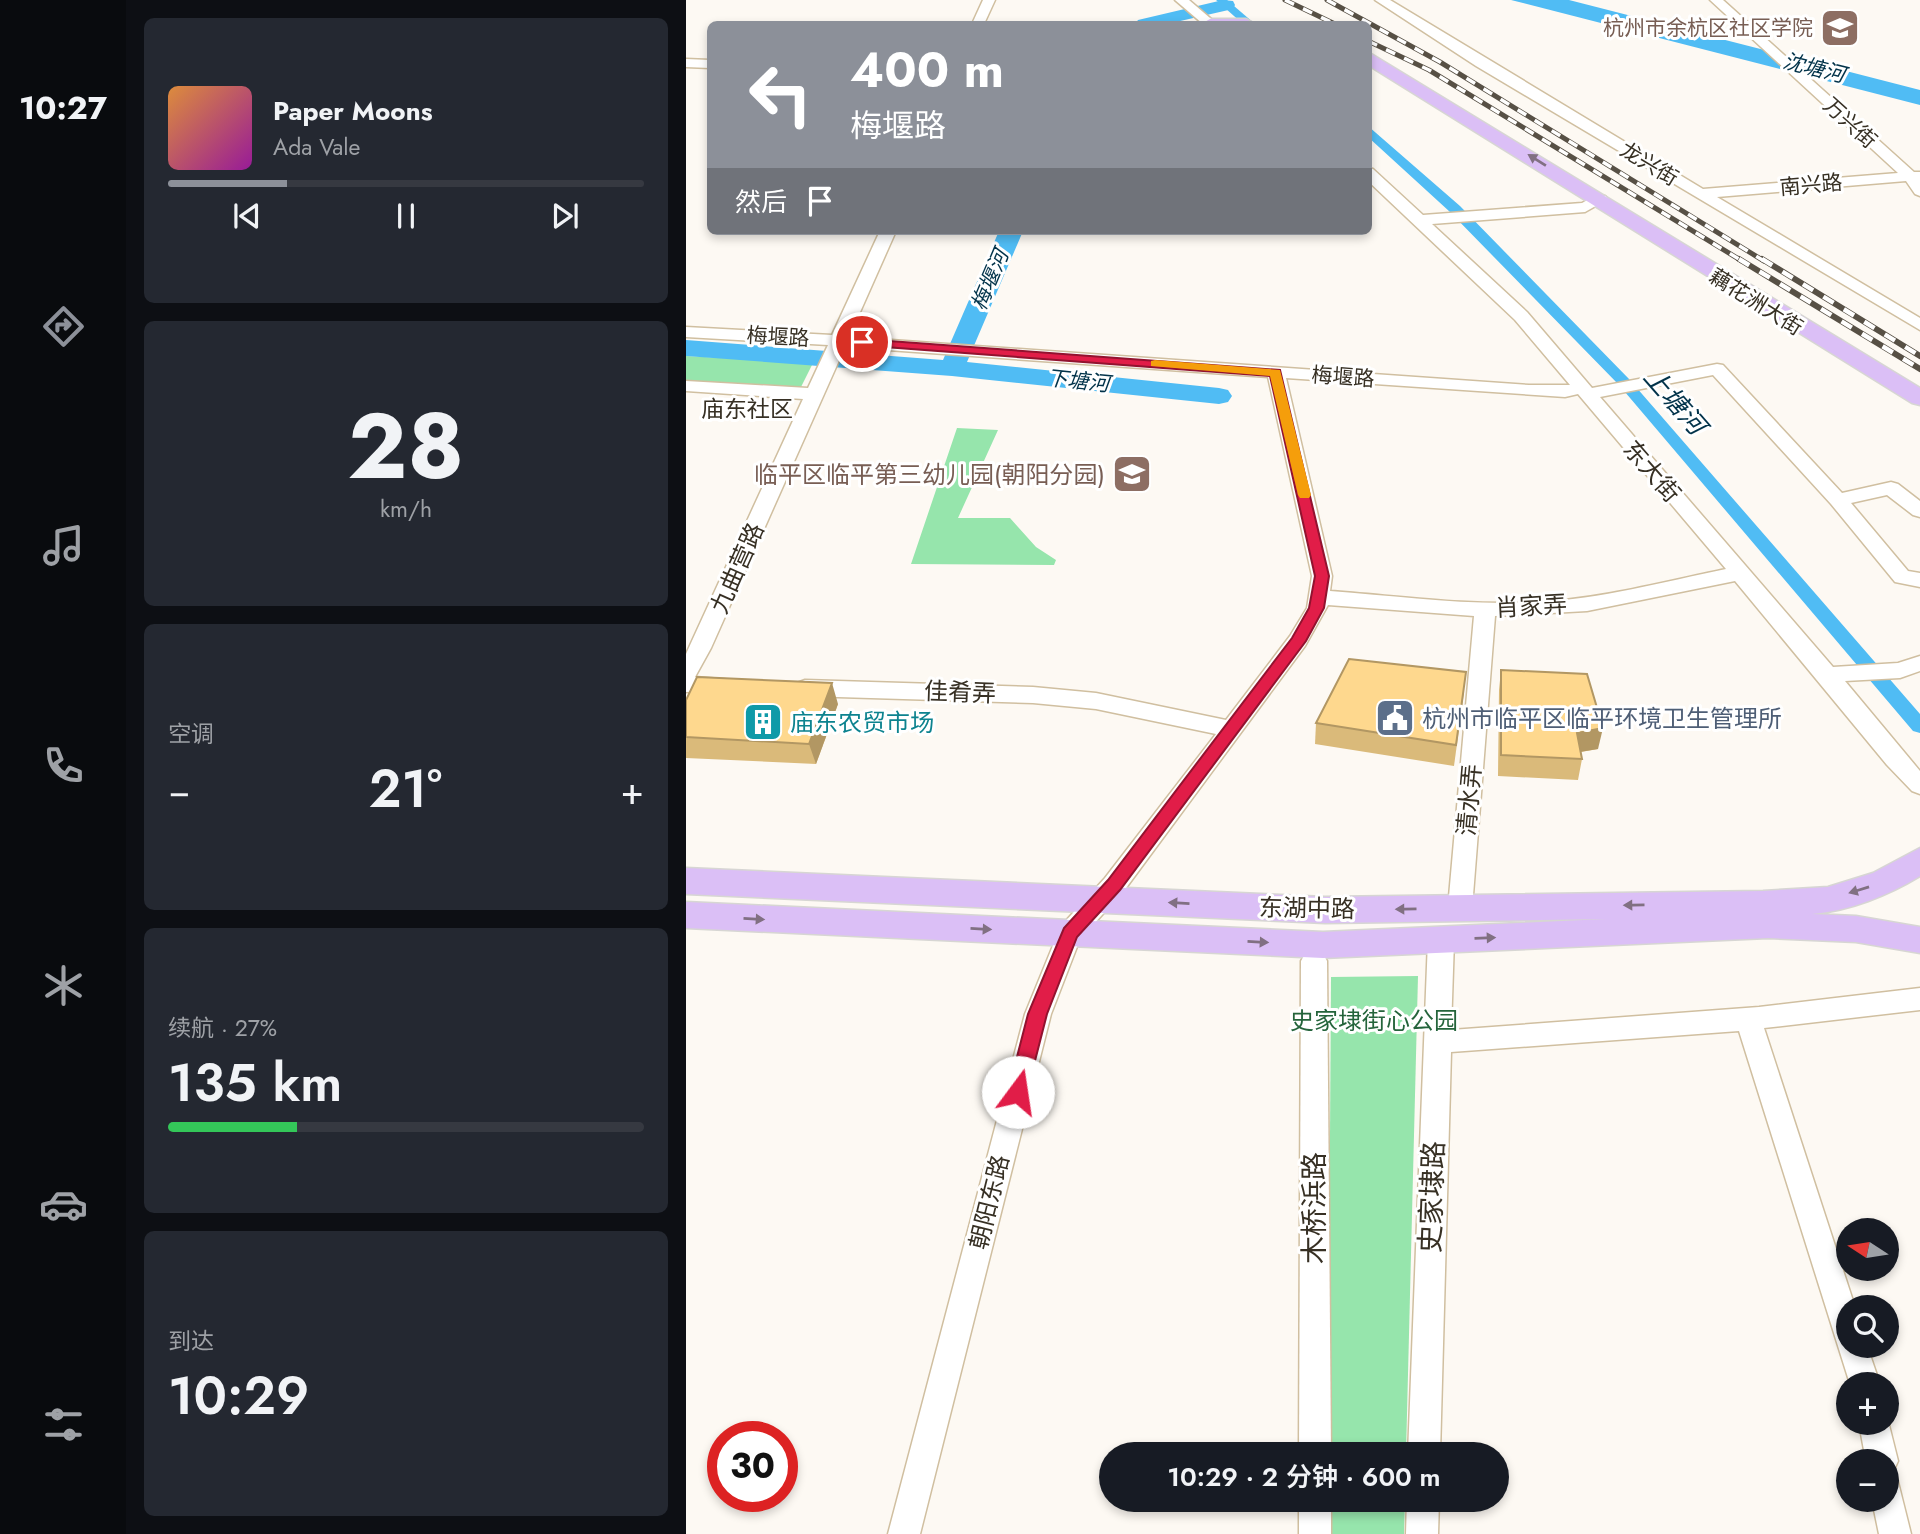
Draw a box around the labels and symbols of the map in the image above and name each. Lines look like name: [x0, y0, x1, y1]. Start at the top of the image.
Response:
school or university icon: 杭州市余杭区社区学院: [1819, 7, 1861, 49]
place label: 杭州市余杭区社区学院: [1603, 13, 1813, 43]
water label: 沈塘河: [1780, 46, 1852, 91]
street label: 万兴街: [1817, 91, 1883, 155]
street label: 龙兴街: [1614, 135, 1684, 193]
one-way arrow: [1528, 154, 1547, 167]
street label: 南兴路: [1778, 167, 1844, 203]
water label: 梅堰河: [964, 241, 1018, 315]
street label: 藕花洲大街: [1704, 261, 1808, 343]
pin: [832, 312, 892, 372]
street label: 梅堰路: [746, 320, 810, 354]
water label: 上塘河: [1635, 359, 1718, 447]
street label: 梅堰路: [1311, 360, 1375, 394]
water label: 下塘河: [1045, 363, 1115, 400]
district label: 庙东社区: [701, 392, 793, 426]
street label: 东大街: [1615, 432, 1689, 510]
school or university icon: 临平区临平第三幼儿园(朝阳分园): [1111, 453, 1153, 495]
place label: 临平区临平第三幼儿园(朝阳分园): [754, 457, 1105, 492]
street label: 九曲营路: [701, 517, 773, 619]
street label: 肖家弄: [1494, 587, 1568, 625]
street label: 佳肴弄: [923, 673, 997, 711]
public building icon: 杭州市临平区临平环境卫生管理所: [1374, 697, 1416, 739]
building icon: 庙东农贸市场: [742, 701, 784, 743]
place label: 杭州市临平区临平环境卫生管理所: [1422, 701, 1782, 736]
place label: 庙东农贸市场: [790, 705, 934, 740]
street label: 清水弄: [1448, 763, 1490, 837]
one-way arrow: [1849, 885, 1870, 896]
street label: 东湖中路: [1259, 890, 1355, 926]
one-way arrow: [1167, 898, 1189, 909]
one-way arrow: [1622, 900, 1644, 911]
one-way arrow: [1395, 903, 1417, 915]
one-way arrow: [743, 913, 765, 924]
one-way arrow: [971, 924, 993, 935]
one-way arrow: [1474, 932, 1496, 943]
one-way arrow: [1247, 936, 1269, 947]
park label: 史家埭街心公园: [1290, 1003, 1458, 1038]
position arrow: [981, 1055, 1055, 1129]
street label: 史家埭路: [1410, 1140, 1454, 1254]
street label: 朝阳东路: [960, 1151, 1018, 1253]
street label: 木桥浜路: [1294, 1152, 1335, 1264]
north arrow: [1836, 1218, 1899, 1281]
speed limit sign: 30: [707, 1421, 798, 1512]

